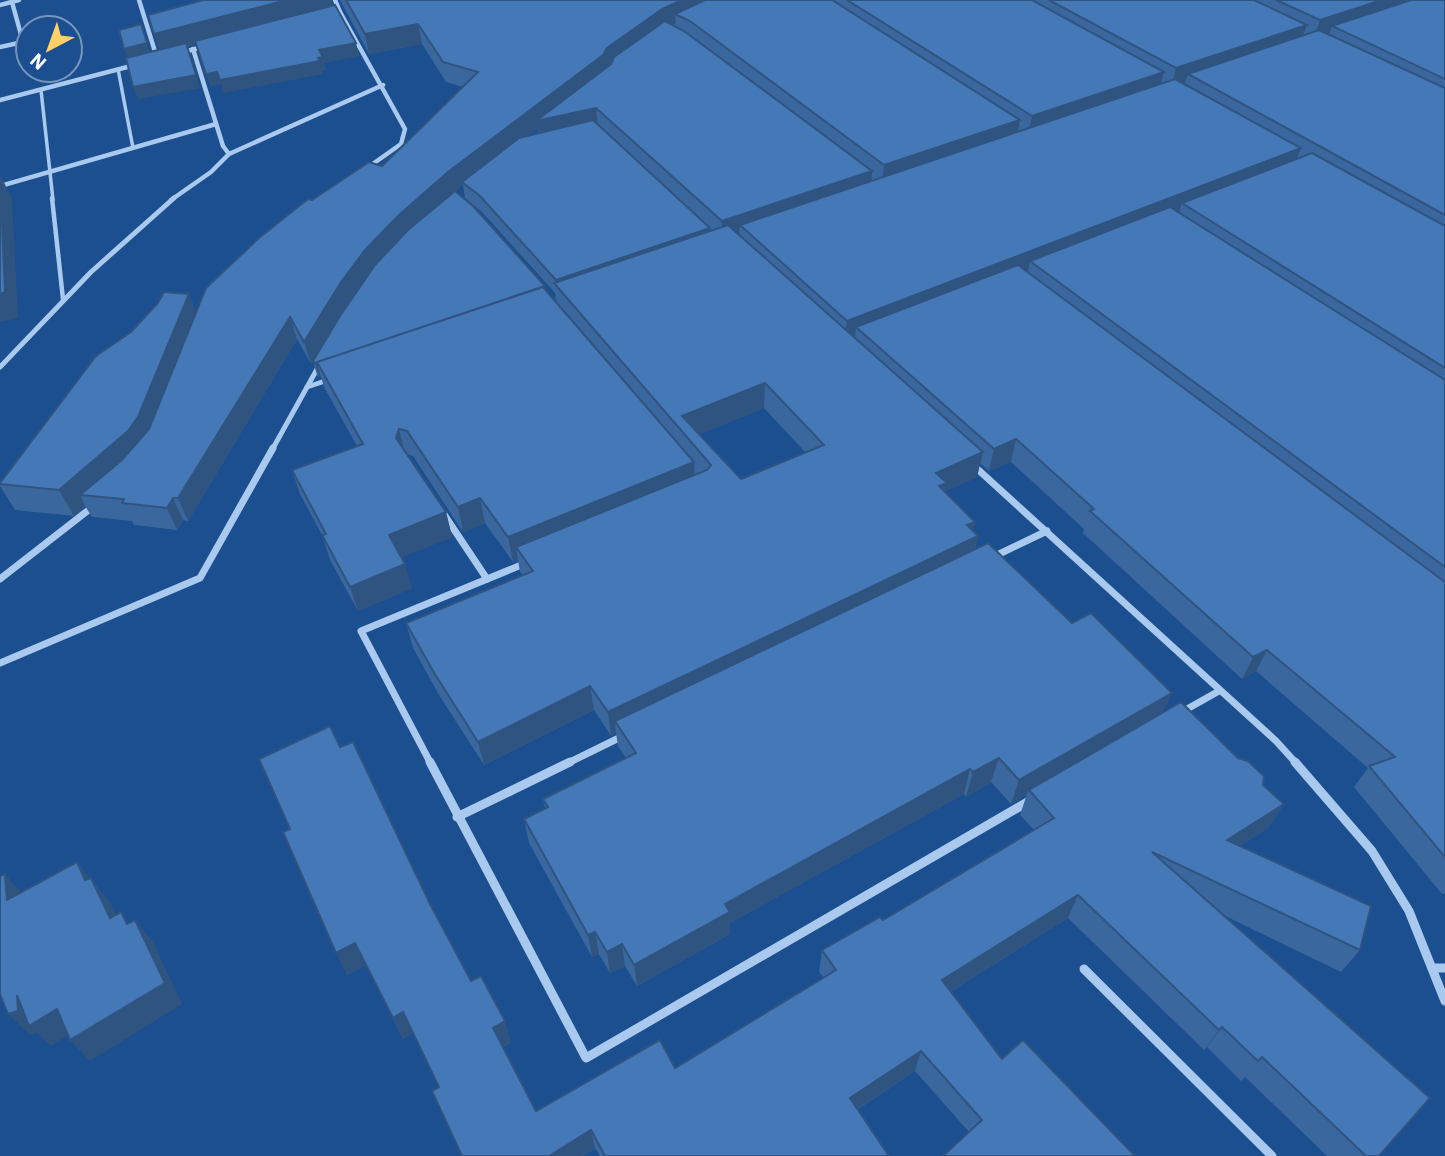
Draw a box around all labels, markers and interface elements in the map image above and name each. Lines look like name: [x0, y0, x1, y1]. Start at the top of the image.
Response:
north arrow: [14, 14, 84, 84]
text: N: [25, 48, 51, 75]

